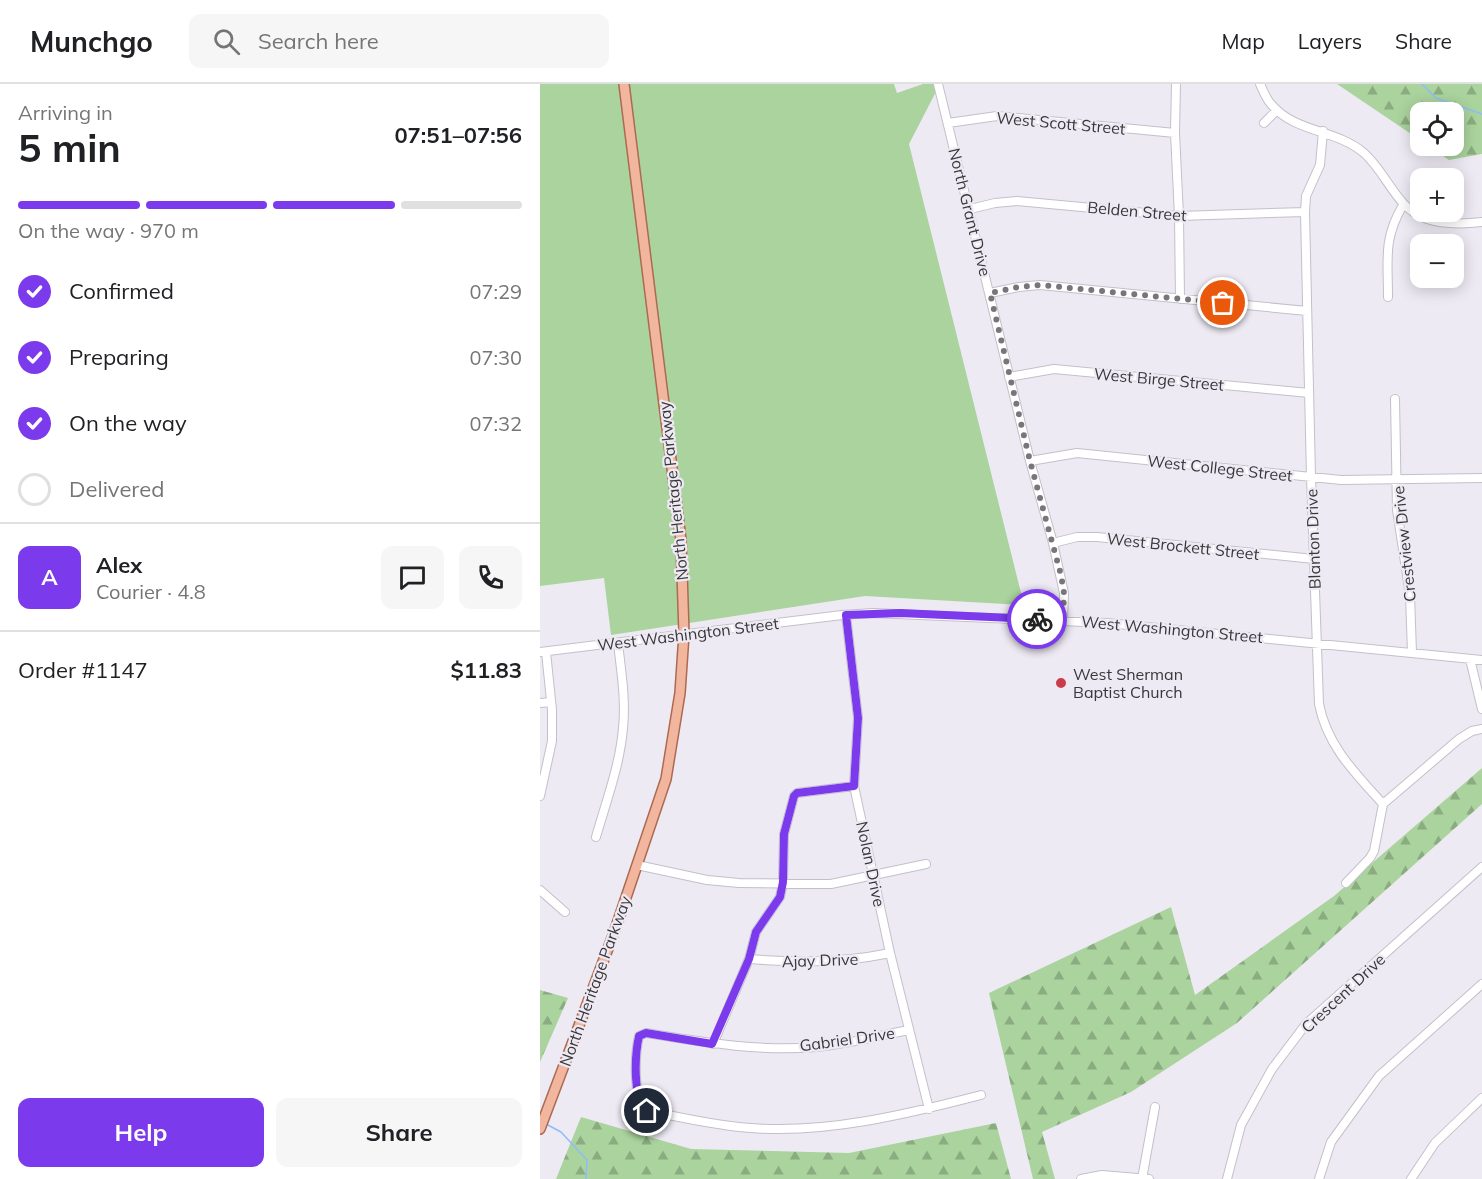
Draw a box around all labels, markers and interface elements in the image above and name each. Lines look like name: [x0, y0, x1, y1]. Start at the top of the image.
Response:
search box: [189, 14, 609, 68]
text: Munchgo: [30, 24, 153, 59]
icon: search: [210, 25, 243, 58]
text: Search here: [258, 27, 379, 55]
text: Map: [1222, 28, 1265, 54]
text: Layers: [1298, 28, 1362, 54]
text: Share: [1395, 28, 1452, 54]
text: Arriving in: [18, 100, 113, 125]
map controls: [1410, 102, 1464, 288]
button: locate: [1410, 102, 1464, 156]
street label: West Scott Street: [996, 107, 1127, 139]
text: 07:51–07:56: [394, 121, 522, 149]
text: 5 min: [18, 123, 121, 172]
street label: North Grant Drive: [944, 146, 996, 278]
button: +: [1410, 168, 1464, 222]
street label: Belden Street: [1087, 197, 1188, 225]
text: On the way · 970 m: [18, 218, 199, 243]
button: −: [1410, 234, 1464, 288]
icon: check: [18, 275, 51, 308]
text: Confirmed: [69, 277, 174, 305]
pin: [1197, 277, 1248, 328]
text: 07:29: [469, 279, 522, 304]
icon: bag: [1206, 286, 1239, 319]
icon: check: [18, 341, 51, 374]
text: Preparing: [69, 343, 169, 371]
text: 07:30: [469, 345, 522, 370]
street label: West Birge Street: [1093, 363, 1225, 395]
street label: North Heritage Parkway: [654, 400, 692, 582]
icon: check: [18, 407, 51, 440]
text: On the way: [69, 409, 187, 437]
text: 07:32: [469, 411, 522, 436]
street label: West College Street: [1146, 450, 1294, 486]
text: Delivered: [69, 475, 164, 503]
street label: Crestview Drive: [1388, 485, 1420, 603]
street label: Blanton Drive: [1301, 488, 1325, 590]
street label: West Brockett Street: [1106, 528, 1261, 564]
button: chat: [381, 546, 444, 609]
button: phone: [459, 546, 522, 609]
text: Alex: [96, 551, 142, 579]
text: A: [41, 563, 58, 591]
text: Courier · 4.8: [96, 579, 206, 604]
courier: [1007, 589, 1067, 649]
icon: bike: [1021, 603, 1054, 636]
street label: West Washington Street: [1080, 611, 1264, 647]
street label: West Washington Street: [596, 613, 780, 655]
text: Order #1147: [18, 656, 148, 684]
text: $11.83: [451, 656, 522, 684]
place label: West Sherman Baptist Church: [1073, 664, 1183, 702]
marker: West Sherman Baptist Church: [1054, 676, 1068, 690]
street label: Nolan Drive: [852, 820, 890, 908]
street label: North Heritage Parkway: [555, 893, 635, 1069]
street label: Ajay Drive: [781, 949, 859, 971]
street label: Crescent Drive: [1297, 949, 1389, 1037]
street label: Gabriel Drive: [798, 1022, 896, 1056]
pin: [621, 1085, 672, 1136]
icon: home: [630, 1094, 663, 1127]
button: Help: [18, 1098, 264, 1167]
button: Share: [276, 1098, 522, 1167]

